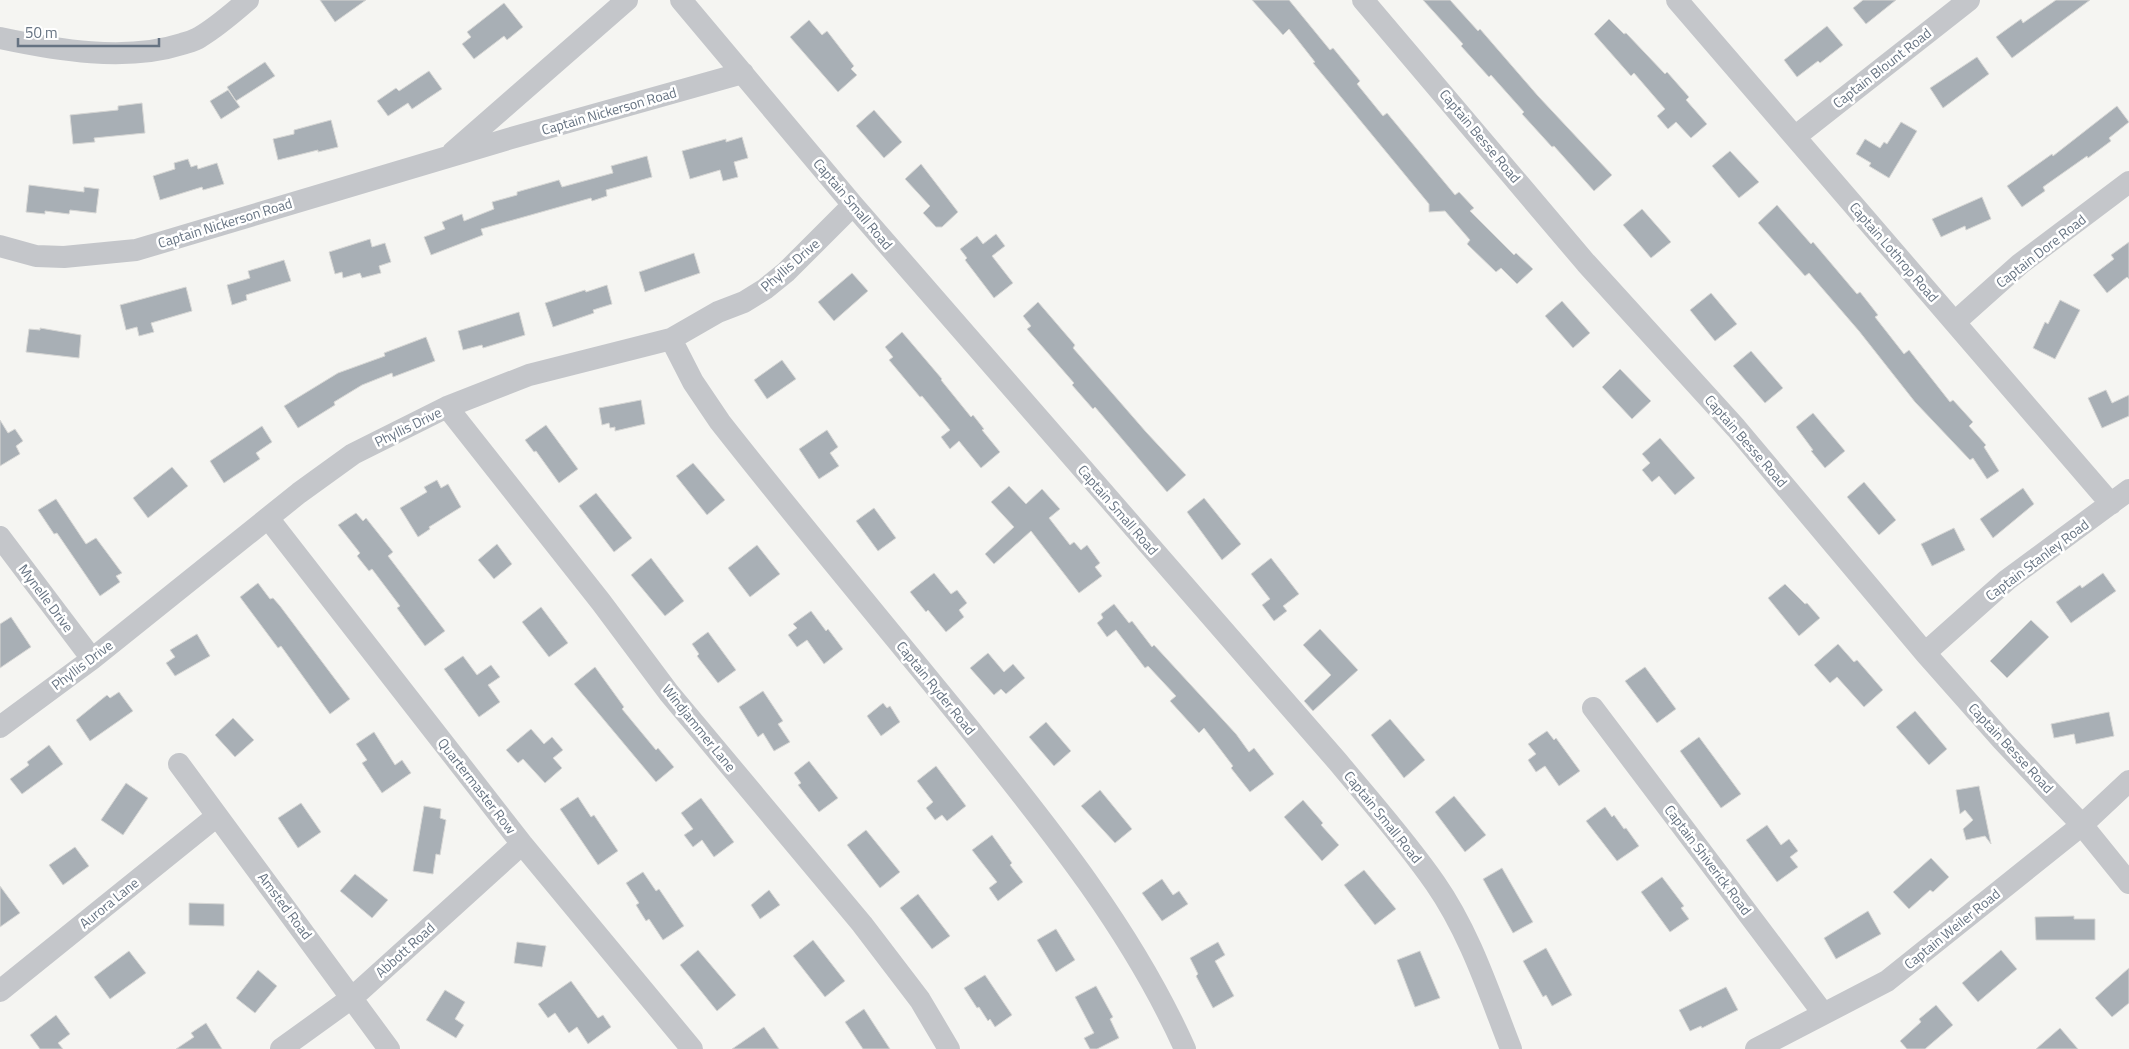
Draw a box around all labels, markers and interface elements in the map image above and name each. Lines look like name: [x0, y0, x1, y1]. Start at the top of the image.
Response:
scale bar: [18, 15, 159, 47]
text: 50 m: [25, 21, 58, 44]
street label: Captain Blount Road: [1828, 22, 1935, 113]
street label: Captain Nickerson Road: [539, 81, 679, 140]
street label: Captain Besse Road: [1435, 84, 1526, 187]
street label: Captain Small Road: [809, 153, 898, 254]
street label: Captain Nickerson Road: [155, 192, 295, 253]
street label: Captain Lothrop Road: [1845, 197, 1944, 306]
street label: Captain Dore Road: [1991, 209, 2090, 292]
street label: Phyllis Drive: [756, 233, 824, 296]
street label: Captain Besse Road: [1700, 390, 1793, 492]
street label: Phyllis Drive: [371, 401, 445, 452]
street label: Captain Small Road: [1073, 460, 1164, 559]
street label: Captain Stanley Road: [1981, 514, 2093, 606]
street label: Mynelle Drive: [14, 559, 79, 636]
street label: Phyllis Drive: [47, 634, 117, 695]
street label: Captain Ryder Road: [892, 636, 981, 739]
street label: Windjammer Lane: [658, 679, 741, 776]
street label: Captain Besse Road: [1964, 698, 2059, 798]
street label: Quartermaster Row: [433, 733, 522, 839]
street label: Captain Small Road: [1339, 766, 1427, 867]
street label: Captain Shiverick Road: [1660, 800, 1757, 919]
street label: Amsted Road: [253, 868, 318, 944]
street label: Aurora Lane: [74, 872, 143, 933]
street label: Captain Weiler Road: [1899, 883, 2004, 974]
street label: Abbott Road: [370, 917, 439, 982]

